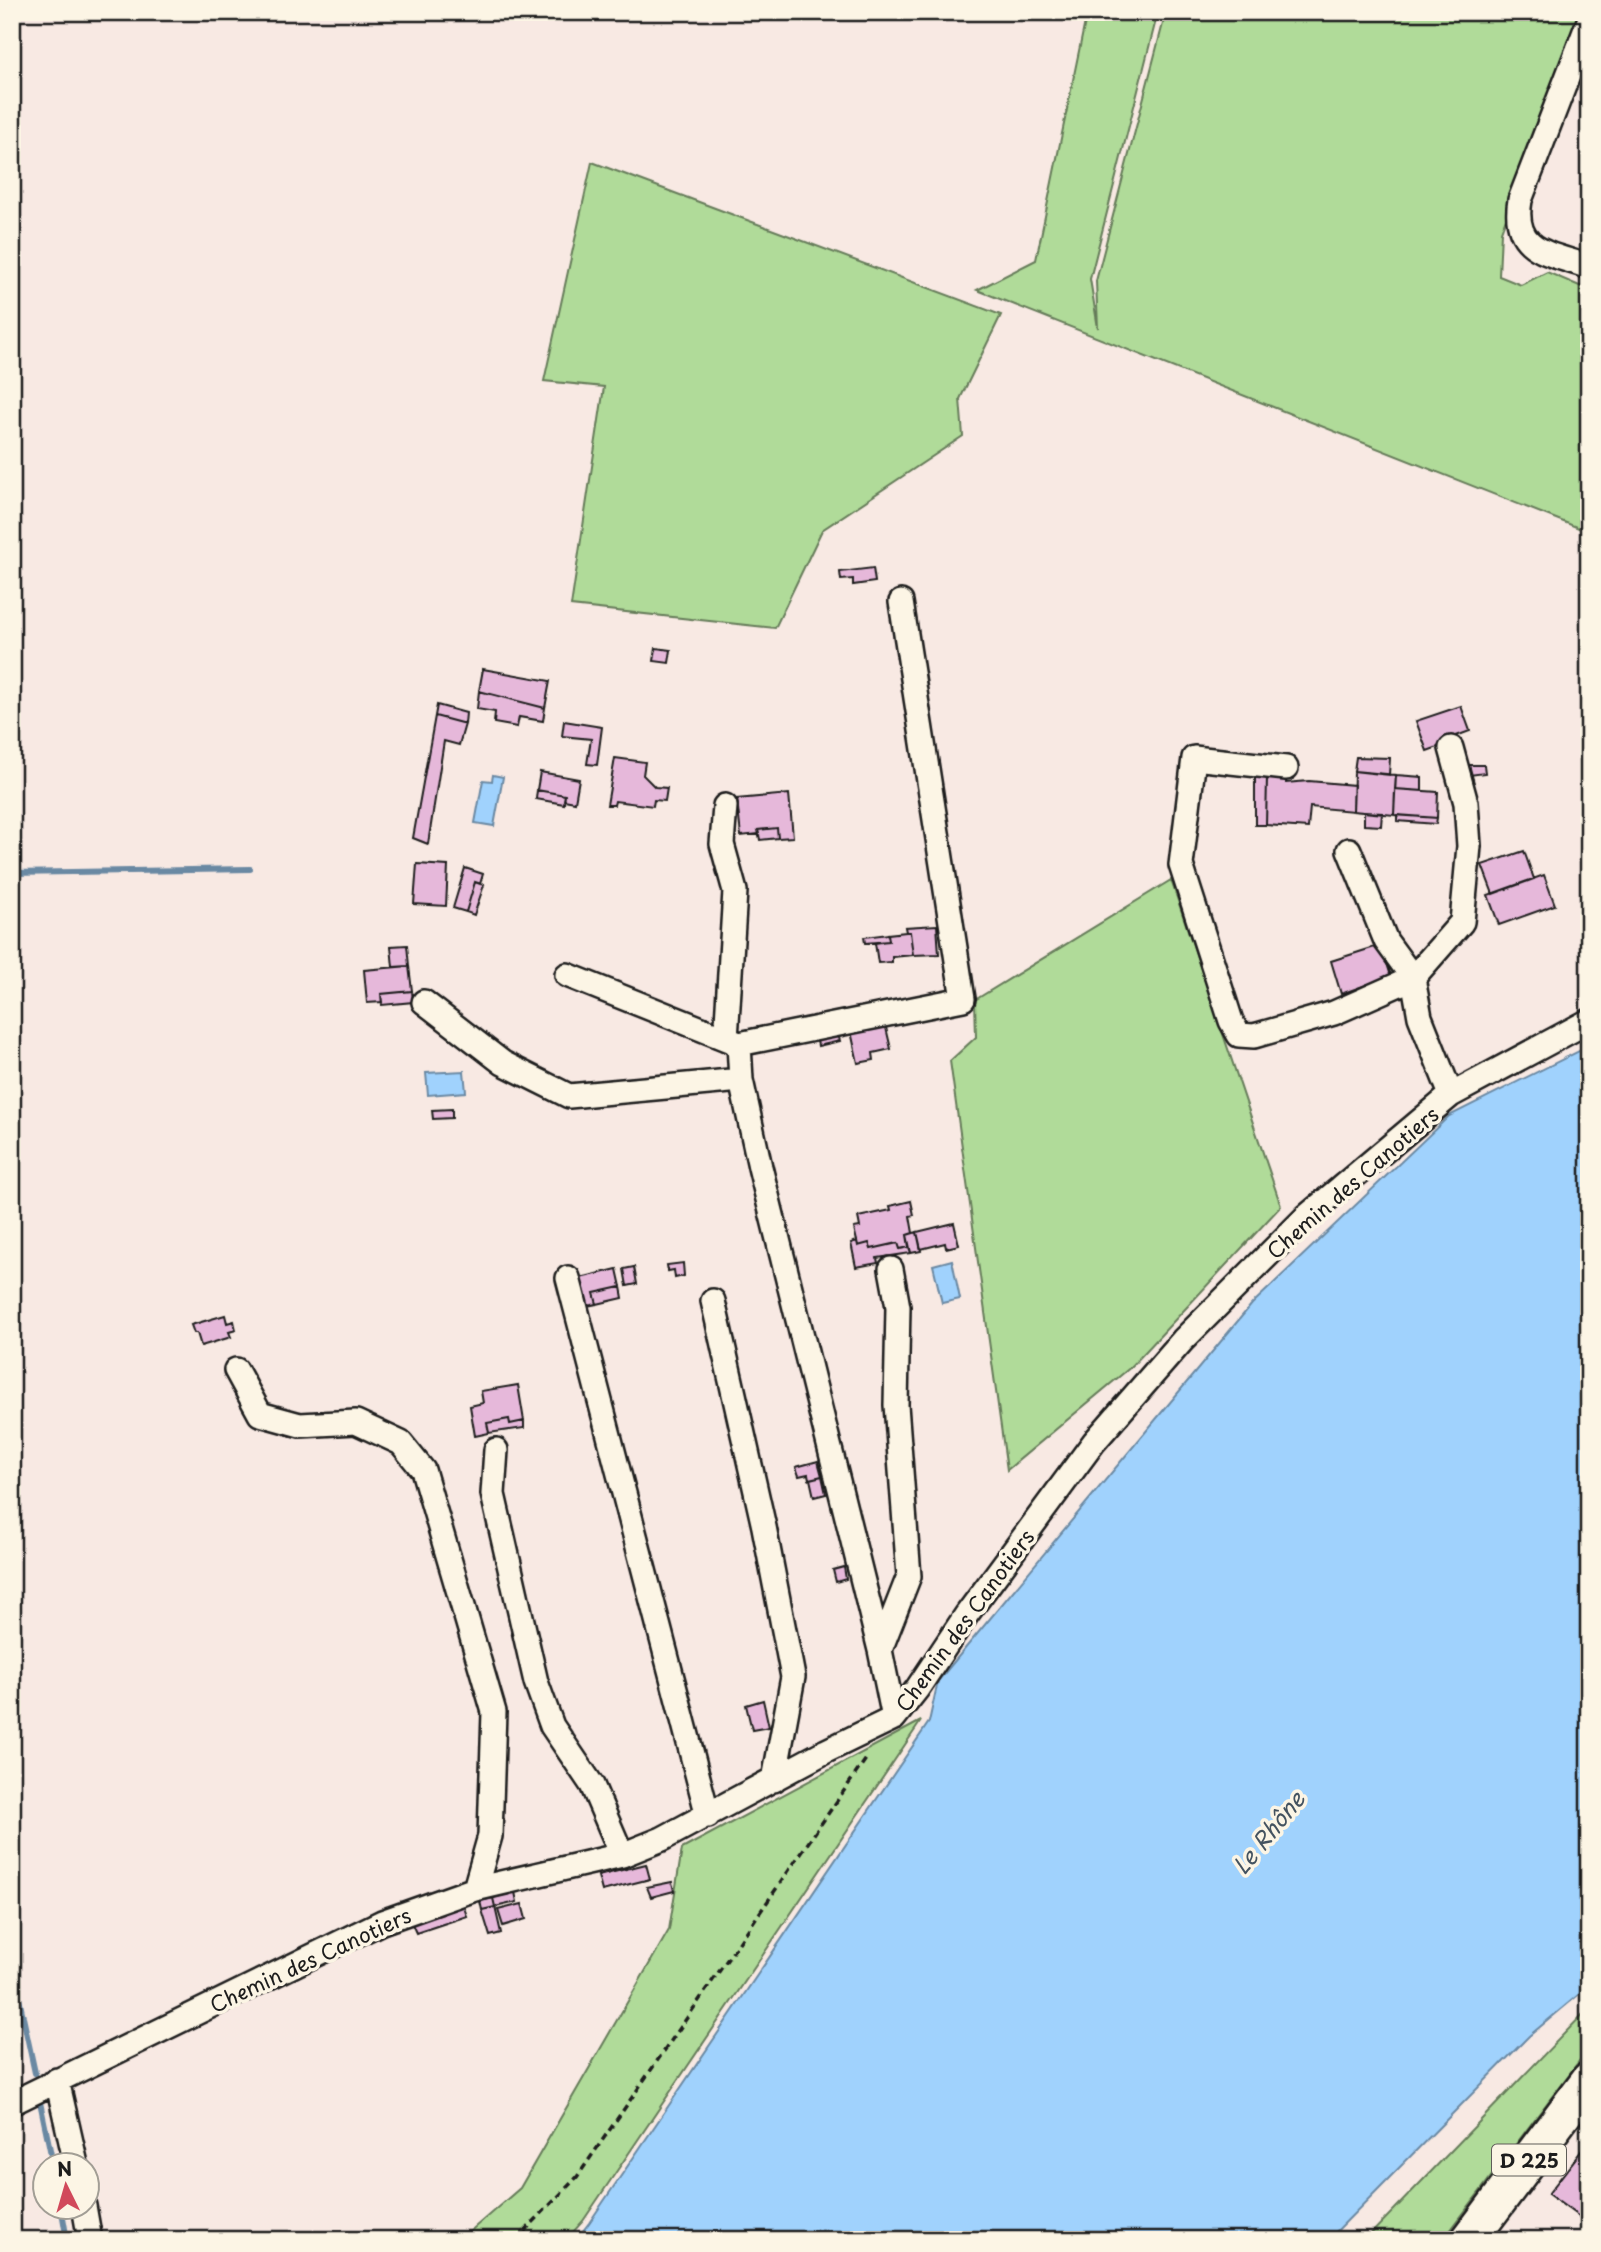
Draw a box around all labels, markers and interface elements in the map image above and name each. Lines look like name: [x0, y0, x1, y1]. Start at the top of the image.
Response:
street label: Chemin des Canotiers: [1259, 1098, 1445, 1266]
street label: Chemin des Canotiers: [887, 1522, 1041, 1718]
water label: Le Rhône: [1223, 1782, 1313, 1881]
street label: Chemin des Canotiers: [204, 1898, 416, 2020]
road number: D 225: [1492, 2144, 1566, 2176]
north arrow: [32, 2150, 102, 2220]
text: N: [56, 2153, 73, 2183]

